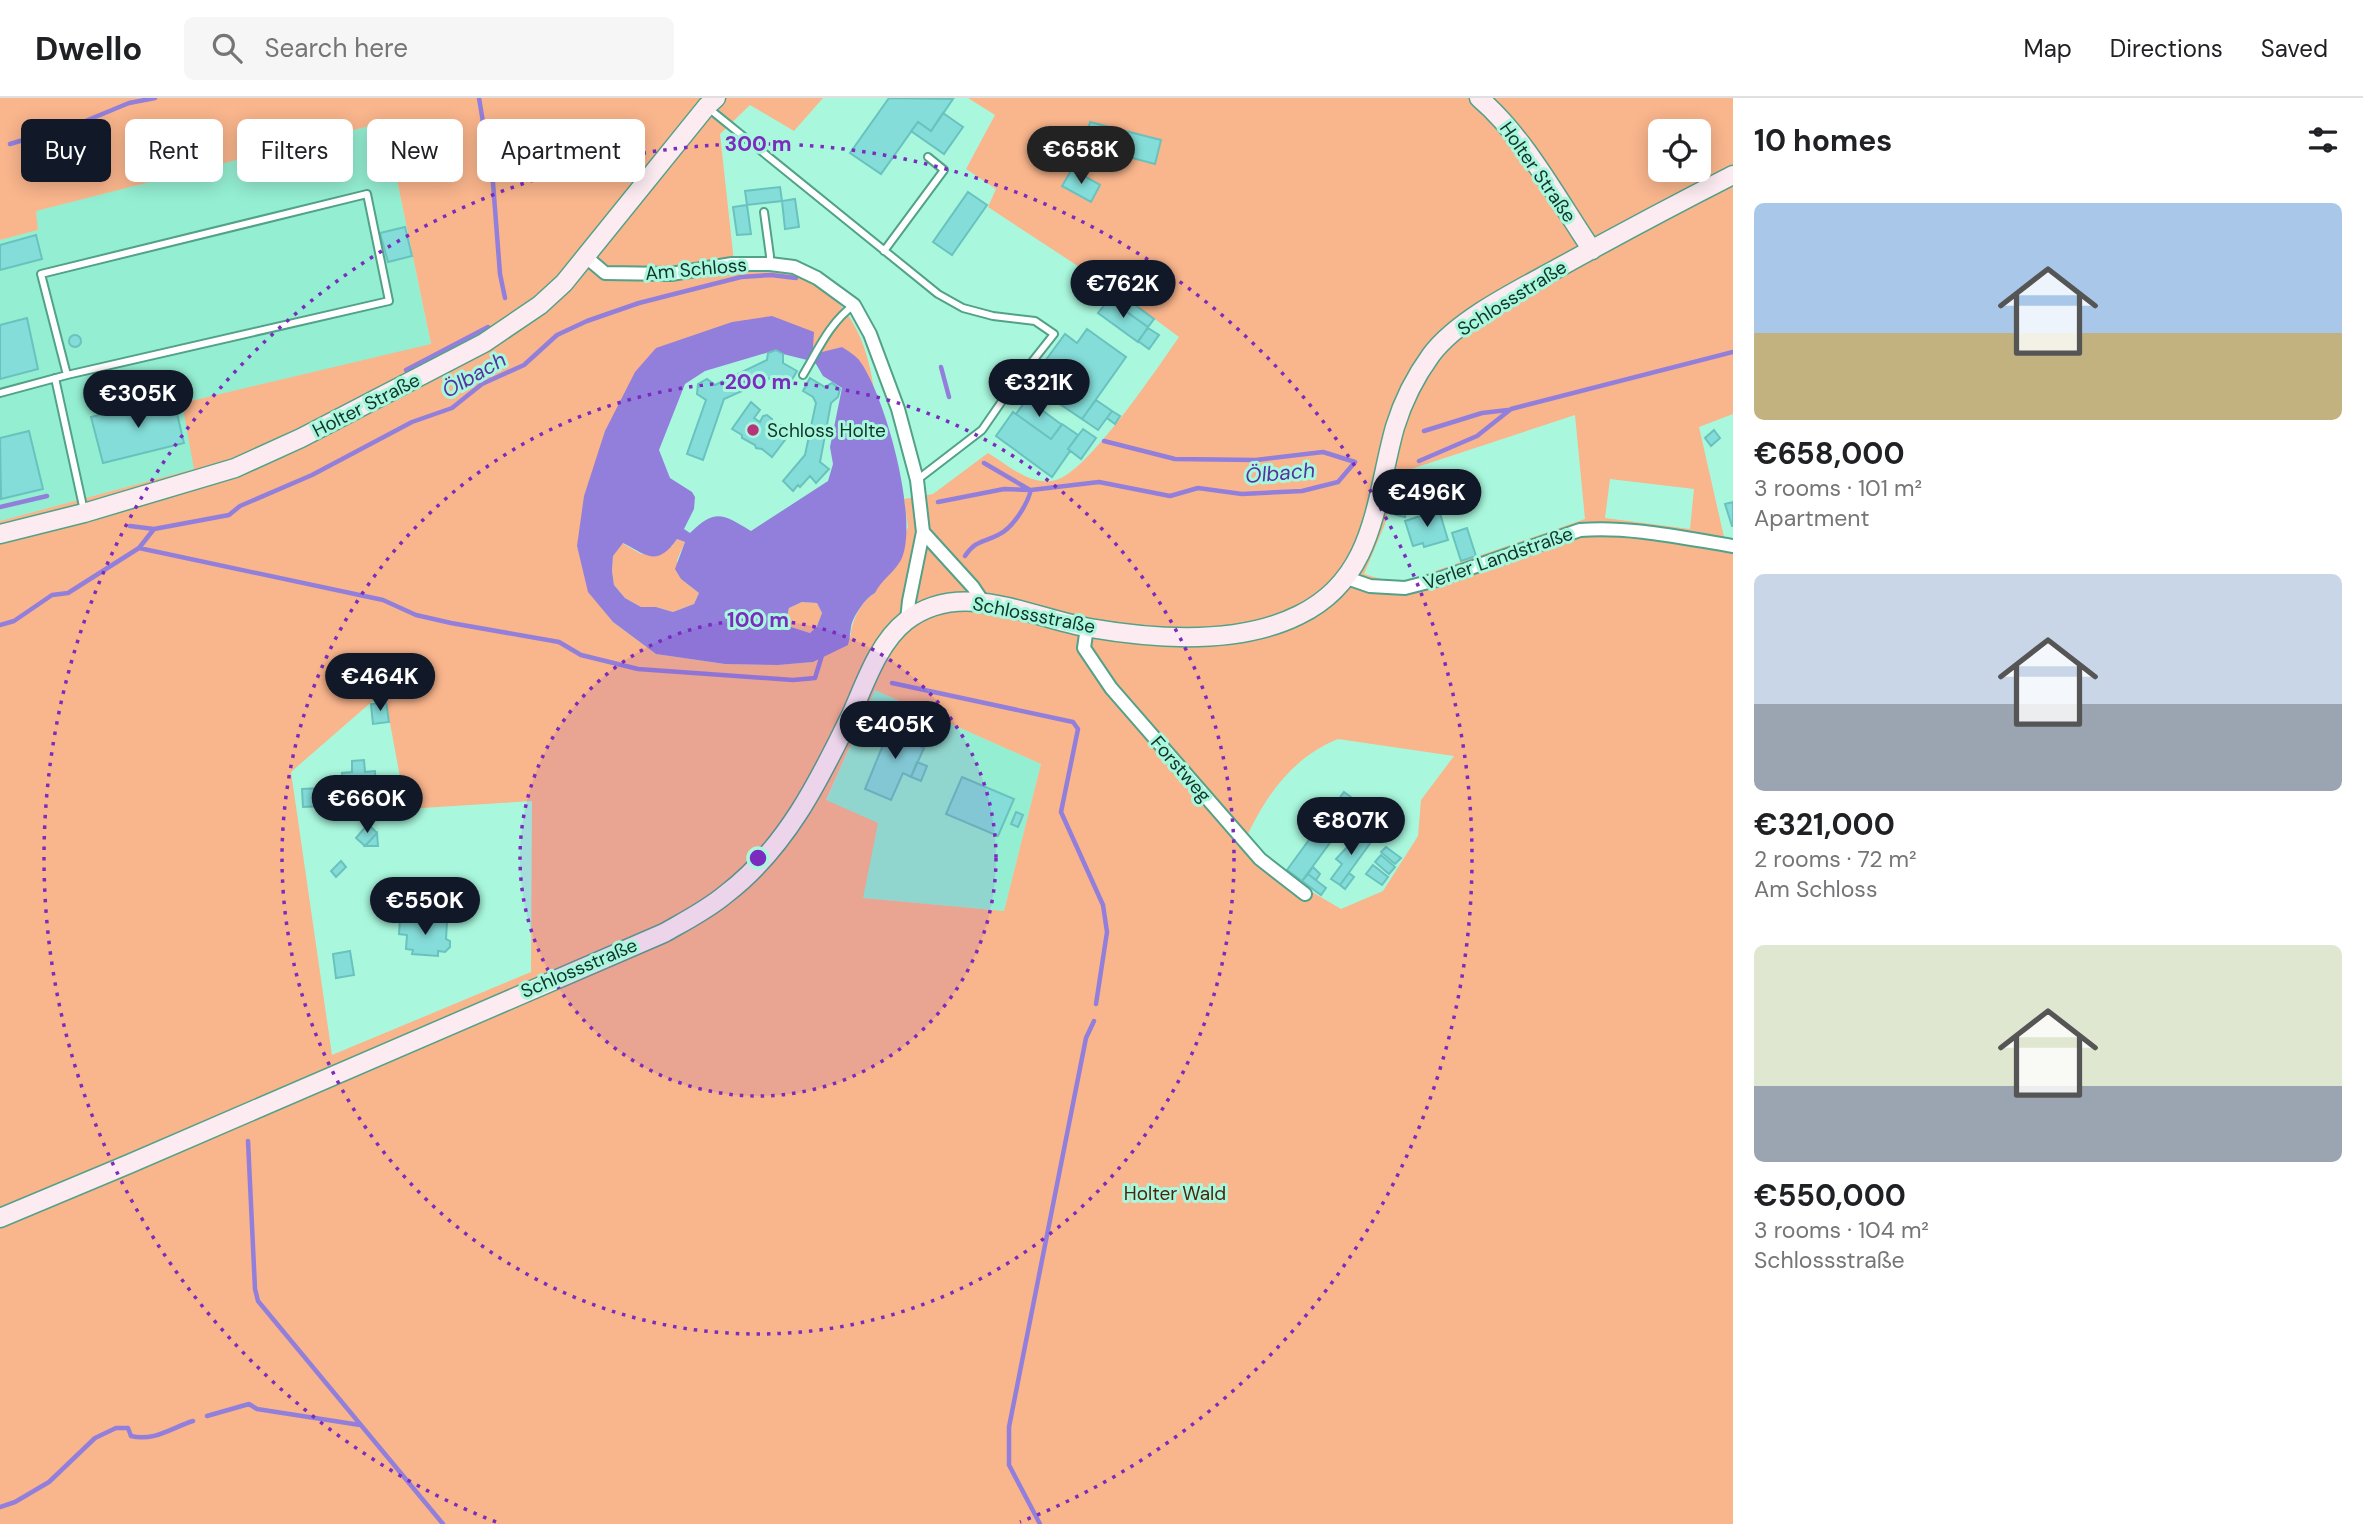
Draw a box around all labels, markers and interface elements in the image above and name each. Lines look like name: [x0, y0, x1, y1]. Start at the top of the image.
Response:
search box: [184, 17, 674, 80]
text: Dwello: [35, 27, 142, 70]
icon: search: [208, 29, 246, 67]
text: Search here: [264, 31, 408, 65]
text: Map: [2024, 33, 2072, 64]
text: Directions: [2110, 33, 2223, 64]
text: Saved: [2261, 33, 2328, 64]
street label: Holter Straße: [1494, 117, 1582, 227]
chip: Buy: [21, 119, 111, 182]
chip: Rent: [125, 119, 223, 182]
chip: Filters: [237, 119, 353, 182]
chip: New: [367, 119, 463, 182]
chip: Apartment: [477, 119, 645, 182]
map controls: [1648, 119, 1711, 182]
button: locate: [1648, 119, 1711, 182]
text: 10 homes: [1754, 121, 1892, 160]
icon: filters: [2304, 121, 2342, 159]
pin: €658K: [1032, 126, 1130, 186]
text: 300 m: [725, 130, 791, 158]
text: €658K: [1043, 134, 1119, 164]
icon: home: [1985, 248, 2111, 374]
street label: Am Schloss: [644, 252, 748, 286]
street label: Schlossstraße: [1453, 254, 1571, 342]
pin: €762K: [1074, 260, 1172, 320]
text: €762K: [1087, 268, 1159, 298]
water label: Ölbach: [437, 345, 511, 405]
pin: €321K: [990, 360, 1088, 419]
street label: Holter Straße: [308, 367, 424, 443]
text: €321K: [1005, 367, 1073, 397]
text: 200 m: [725, 368, 791, 396]
pin: €305K: [89, 370, 187, 430]
text: €305K: [99, 378, 177, 408]
place label: Schloss Holte: [767, 418, 886, 443]
marker: Schloss Holte: [745, 422, 761, 438]
text: €658,000: [1754, 434, 1905, 473]
water label: Ölbach: [1244, 456, 1316, 490]
pin: €496K: [1378, 470, 1476, 529]
text: 3 rooms · 101 m²: [1754, 473, 1922, 503]
text: €496K: [1388, 477, 1466, 507]
text: Apartment: [1754, 503, 1869, 533]
street label: Verler Landstraße: [1420, 521, 1576, 595]
street label: Schlossstraße: [971, 591, 1097, 639]
text: 100 m: [727, 606, 789, 634]
icon: home: [1985, 619, 2111, 745]
pin: €464K: [331, 654, 429, 713]
text: €464K: [341, 661, 419, 691]
pin: €405K: [846, 702, 944, 761]
text: €405K: [856, 709, 934, 739]
street label: Forstweg: [1145, 731, 1217, 808]
pin: €660K: [318, 776, 416, 835]
text: €660K: [328, 783, 406, 813]
pin: €807K: [1302, 798, 1400, 857]
text: €807K: [1313, 805, 1389, 835]
text: €321,000: [1754, 805, 1895, 844]
text: 2 rooms · 72 m²: [1754, 844, 1917, 874]
centre of rings: [746, 846, 770, 870]
text: Am Schloss: [1754, 874, 1877, 904]
pin: €550K: [376, 878, 474, 937]
text: €550K: [386, 885, 464, 915]
street label: Schlossstraße: [517, 932, 641, 1004]
icon: home: [1985, 990, 2111, 1116]
text: €550,000: [1754, 1176, 1906, 1215]
park label: Holter Wald: [1124, 1181, 1226, 1206]
text: 3 rooms · 104 m²: [1754, 1215, 1929, 1245]
text: Schlossstraße: [1754, 1245, 1905, 1275]

